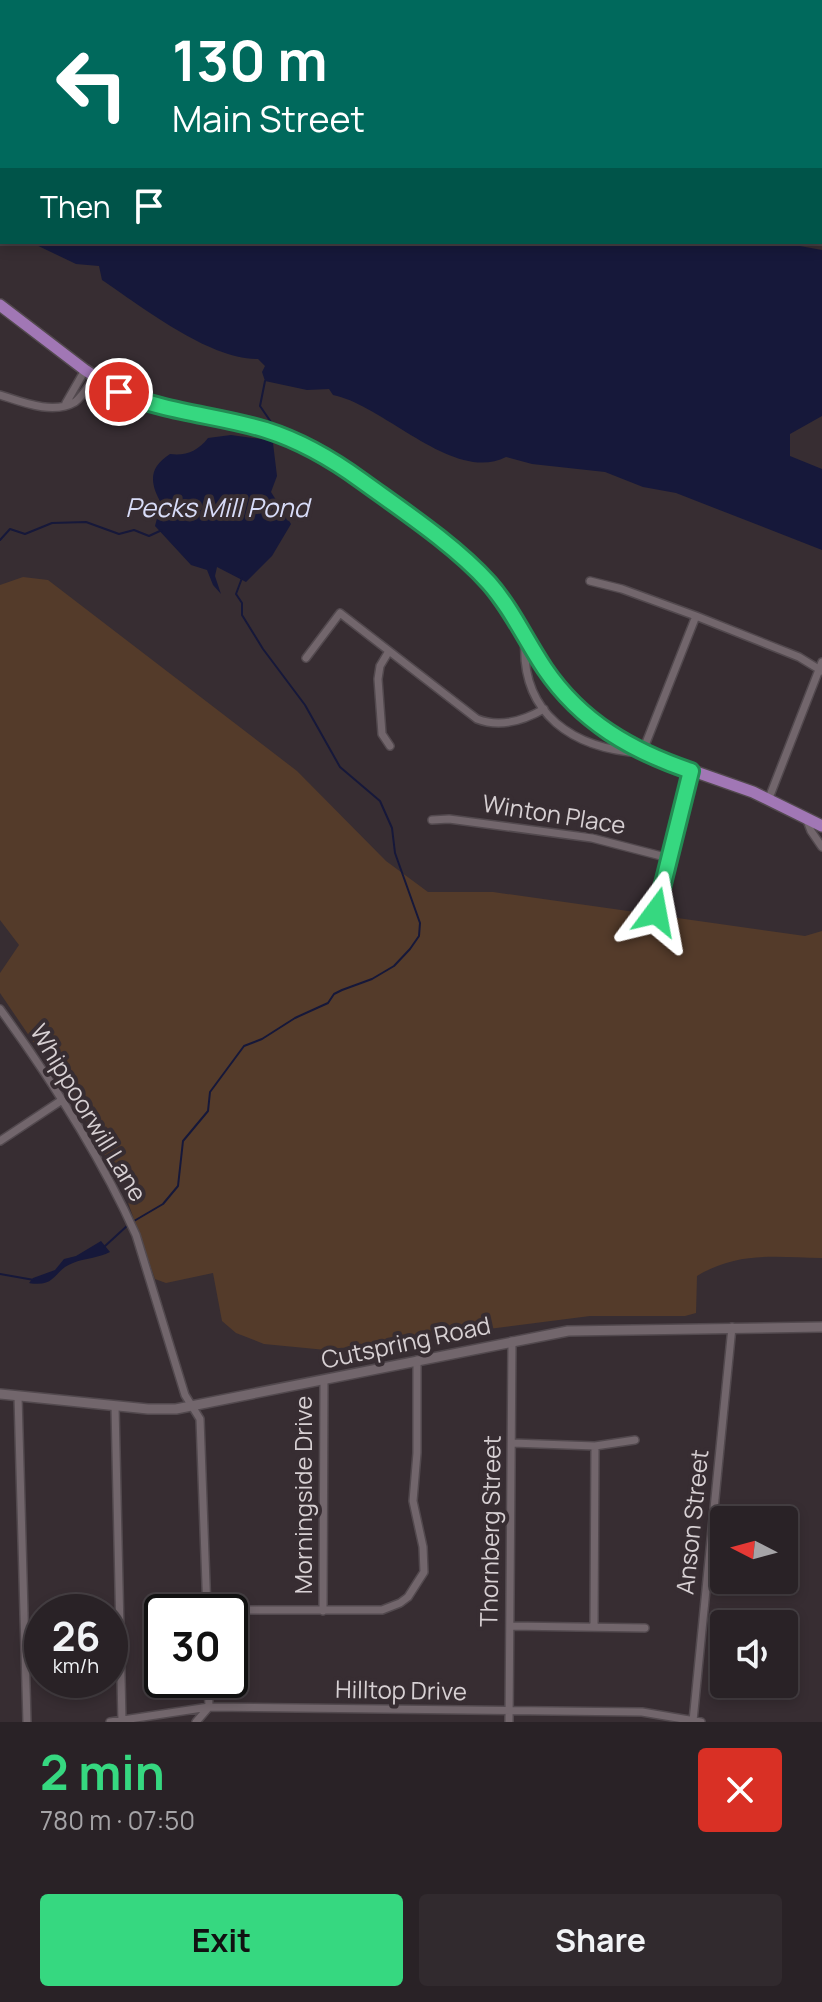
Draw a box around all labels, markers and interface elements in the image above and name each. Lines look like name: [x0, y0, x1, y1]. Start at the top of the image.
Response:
text: 130 m: [172, 21, 328, 98]
icon: left: [40, 32, 144, 136]
text: Main Street: [172, 94, 365, 143]
icon: arrive: [127, 184, 171, 228]
text: Then: [40, 186, 111, 227]
pin: [85, 358, 153, 426]
icon: arrive: [97, 370, 141, 414]
water label: Pecks Mill Pond: [125, 489, 312, 525]
street label: Winton Place: [480, 786, 628, 841]
position arrow: [614, 870, 698, 954]
street label: Whippoorwill Lane: [23, 1017, 155, 1207]
street label: Cutspring Road: [318, 1307, 493, 1376]
street label: Morningside Drive: [286, 1396, 319, 1594]
street label: Thornberg Street: [471, 1435, 508, 1627]
street label: Anson Street: [667, 1448, 716, 1596]
north arrow: [710, 1506, 798, 1594]
map controls: [710, 1506, 798, 1698]
speed limit sign: 30: [144, 1594, 248, 1698]
text: 26: [52, 1608, 100, 1663]
button: sound: [710, 1610, 798, 1698]
text: km/h: [53, 1652, 99, 1679]
street label: Hilltop Drive: [335, 1672, 467, 1707]
text: 2 min: [40, 1739, 165, 1804]
button: close: [698, 1748, 782, 1832]
text: 780 m · 07:50: [40, 1802, 195, 1838]
button: Exit: [40, 1894, 403, 1986]
button: Share: [419, 1894, 782, 1986]

